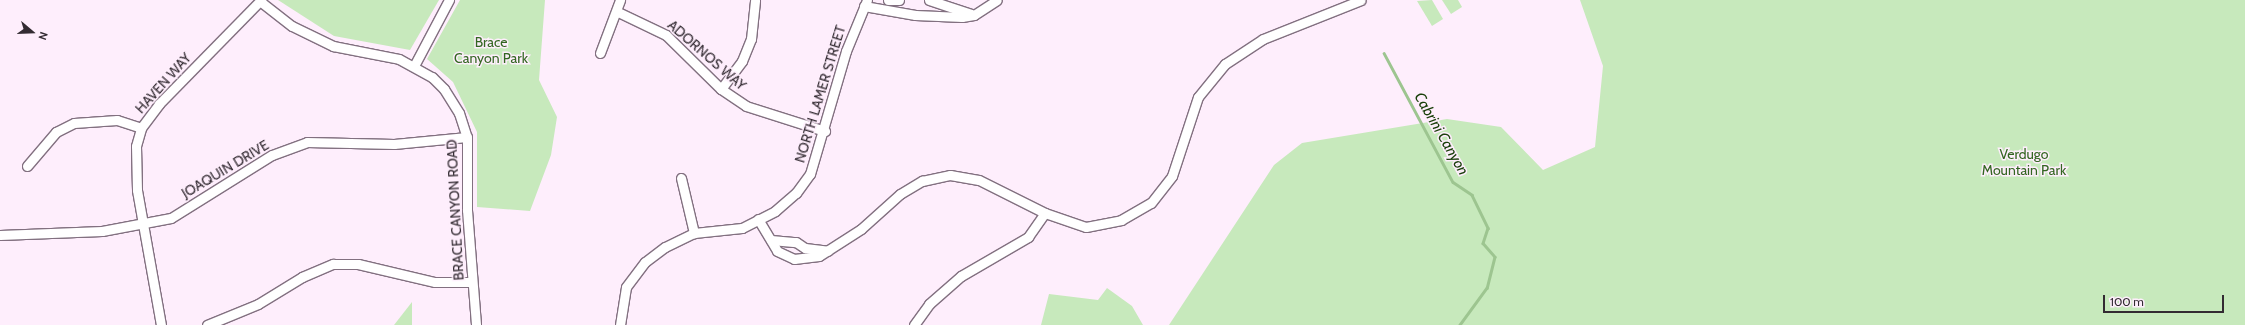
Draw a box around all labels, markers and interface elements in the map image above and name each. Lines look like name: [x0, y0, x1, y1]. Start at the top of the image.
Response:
north arrow: [12, 12, 52, 52]
street label: ADORNOS WAY: [664, 16, 750, 94]
street label: NORTH LAMER STREET: [791, 23, 849, 165]
text: N: [35, 30, 51, 42]
park label: Brace Canyon Park: [454, 34, 528, 66]
street label: HAVEN WAY: [131, 49, 195, 117]
water label: Cabrini Canyon: [1410, 89, 1472, 179]
street label: JOAQUIN DRIVE: [178, 136, 272, 202]
street label: BRACE CANYON ROAD: [443, 139, 467, 281]
park label: Verdugo Mountain Park: [1982, 146, 2066, 178]
scale bar: [2105, 287, 2226, 313]
text: 100 m: [2110, 294, 2144, 309]

